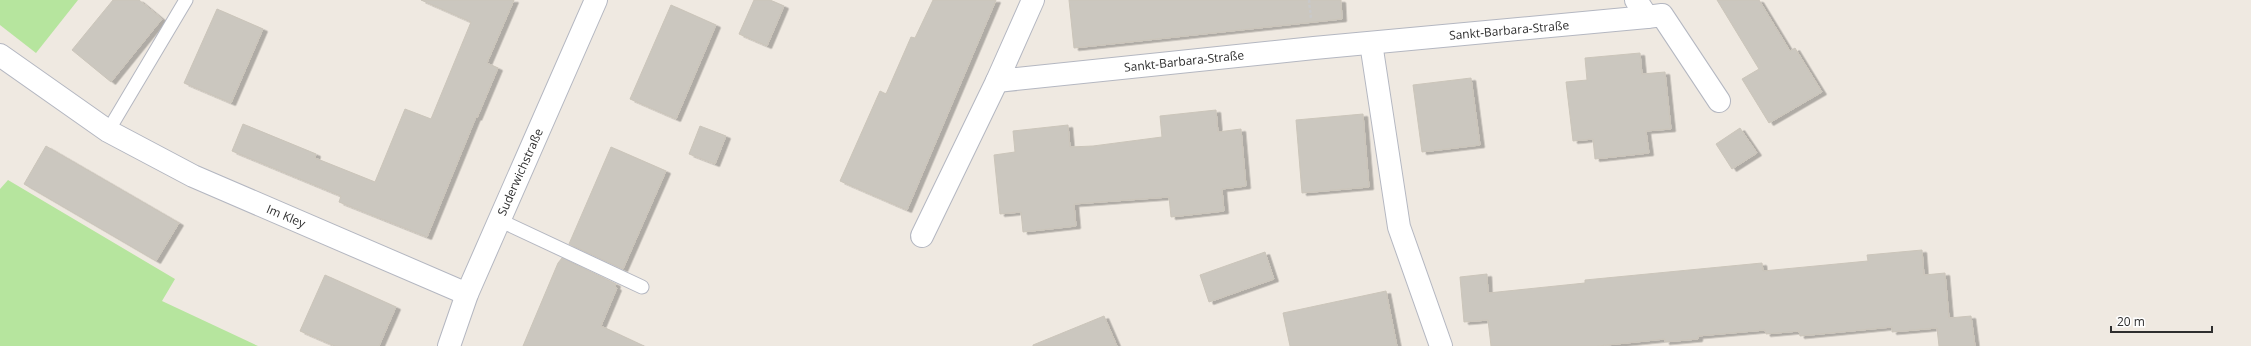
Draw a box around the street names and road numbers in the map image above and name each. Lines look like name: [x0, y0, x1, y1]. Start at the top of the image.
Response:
street label: Sankt-Barbara-Straße: [1448, 16, 1570, 44]
street label: Sankt-Barbara-Straße: [1123, 46, 1245, 76]
street label: Suderwichstraße: [493, 125, 547, 218]
street label: Im Kley: [264, 200, 309, 232]

